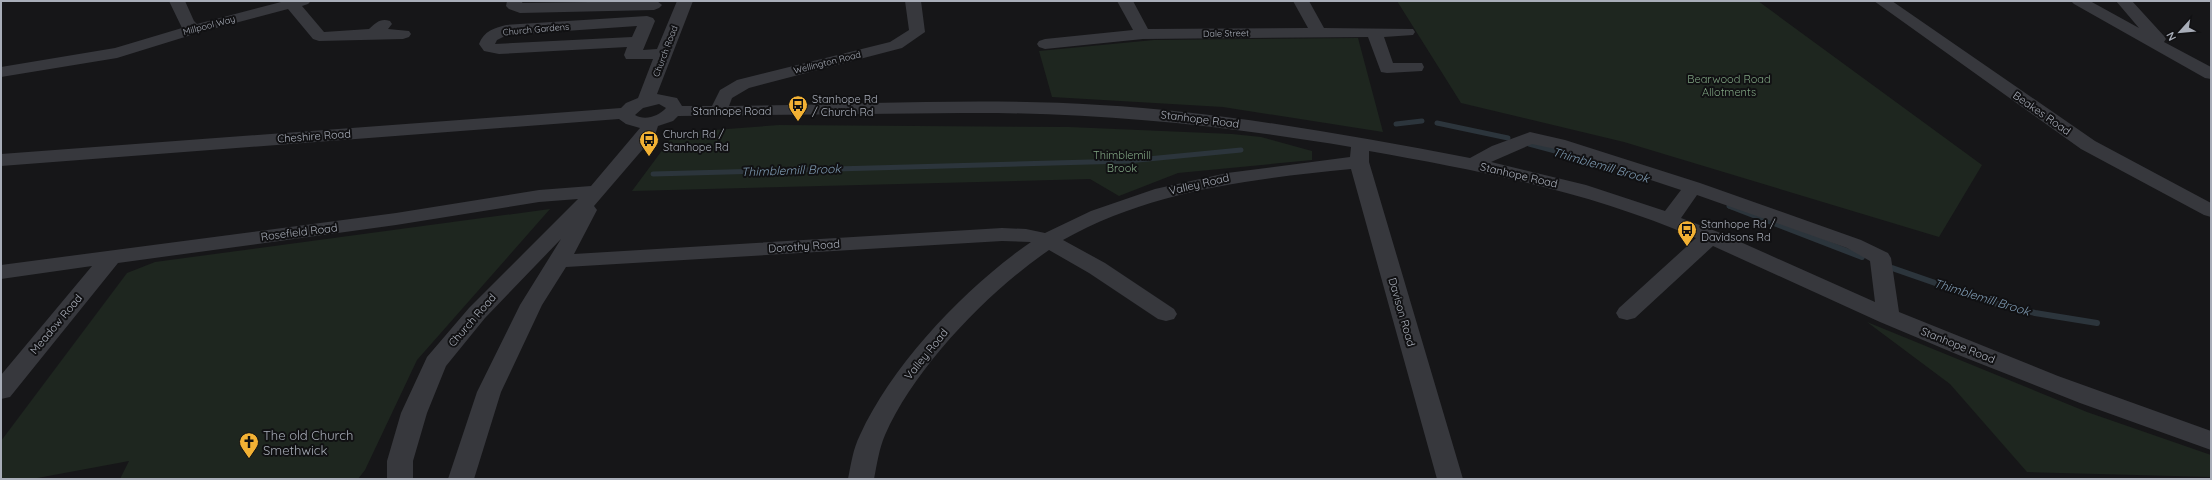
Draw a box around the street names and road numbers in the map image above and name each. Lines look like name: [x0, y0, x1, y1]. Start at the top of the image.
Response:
street label: Millpool Way: [182, 13, 236, 37]
street label: Church Gardens: [502, 21, 570, 37]
street label: Church Road: [650, 24, 680, 78]
street label: Dale Street: [1203, 27, 1249, 39]
street label: Wellington Road: [792, 48, 862, 76]
street label: Beakes Road: [2010, 88, 2074, 138]
street label: Stanhope Road: [692, 104, 772, 118]
street label: Stanhope Road: [1160, 107, 1240, 131]
street label: Cheshire Road: [277, 126, 351, 146]
street label: Stanhope Road: [1479, 159, 1559, 191]
street label: Valley Road: [1167, 170, 1231, 198]
street label: Rosefield Road: [260, 220, 338, 244]
street label: Dorothy Road: [768, 237, 840, 255]
street label: Davison Road: [1385, 276, 1419, 348]
street label: Meadow Road: [27, 291, 85, 357]
street label: Church Road: [445, 291, 499, 349]
street label: Stanhope Road: [1919, 324, 1997, 366]
street label: Valley Road: [901, 326, 951, 382]

